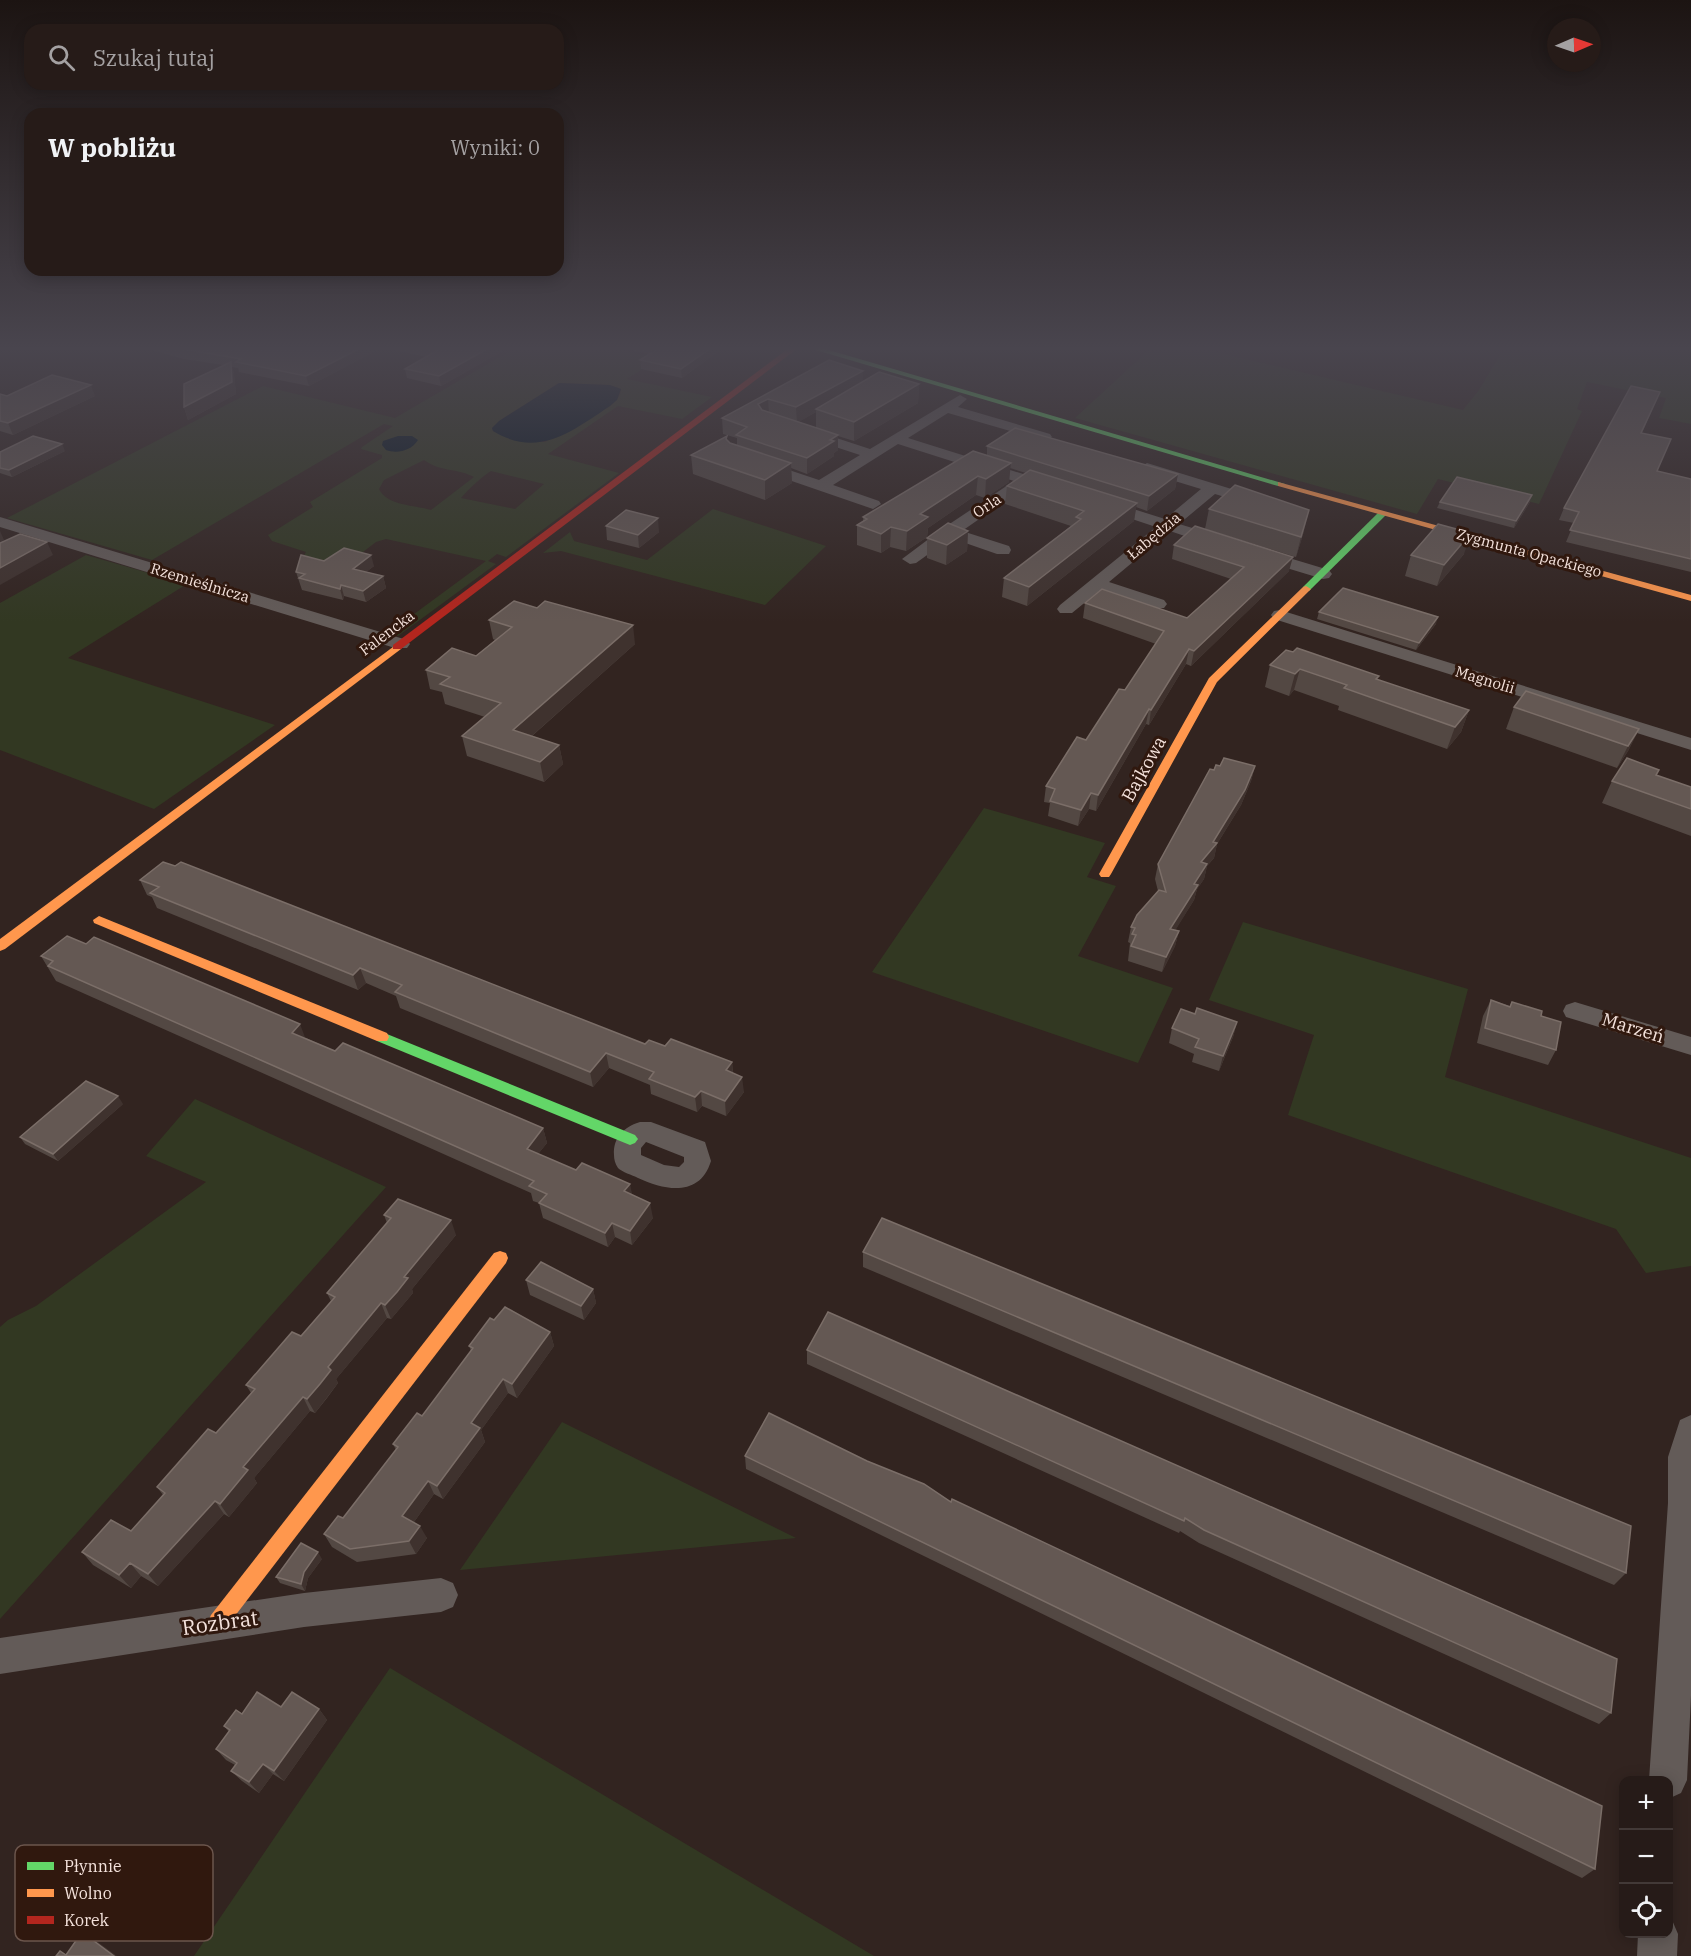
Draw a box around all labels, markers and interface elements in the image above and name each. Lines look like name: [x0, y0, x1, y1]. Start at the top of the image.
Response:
north arrow: [1547, 18, 1601, 72]
search box: [24, 24, 564, 90]
icon: search: [45, 41, 78, 74]
text: Szukaj tutaj: [93, 43, 215, 72]
text: W pobliżu: [48, 130, 176, 164]
text: Wyniki: 0: [451, 134, 540, 161]
street label: Orla: [969, 489, 1005, 522]
street label: Łabędzia: [1123, 508, 1184, 563]
street label: Zygmunta Opackiego: [1454, 524, 1604, 581]
street label: Rzemieślnicza: [148, 558, 252, 607]
street label: Falencka: [356, 606, 418, 659]
street label: Magnolii: [1453, 661, 1518, 698]
street label: Bajkowa: [1116, 732, 1171, 806]
street label: Marzeń: [1599, 1007, 1667, 1048]
street label: Rozbrat: [180, 1603, 260, 1641]
map controls: [1619, 1776, 1673, 1938]
button: +: [1619, 1776, 1673, 1830]
button: −: [1619, 1830, 1673, 1884]
legend: [15, 1845, 213, 1941]
text: Płynnie: [64, 1856, 122, 1876]
text: Wolno: [64, 1883, 112, 1903]
button: locate: [1619, 1884, 1673, 1938]
text: Korek: [64, 1910, 110, 1930]

